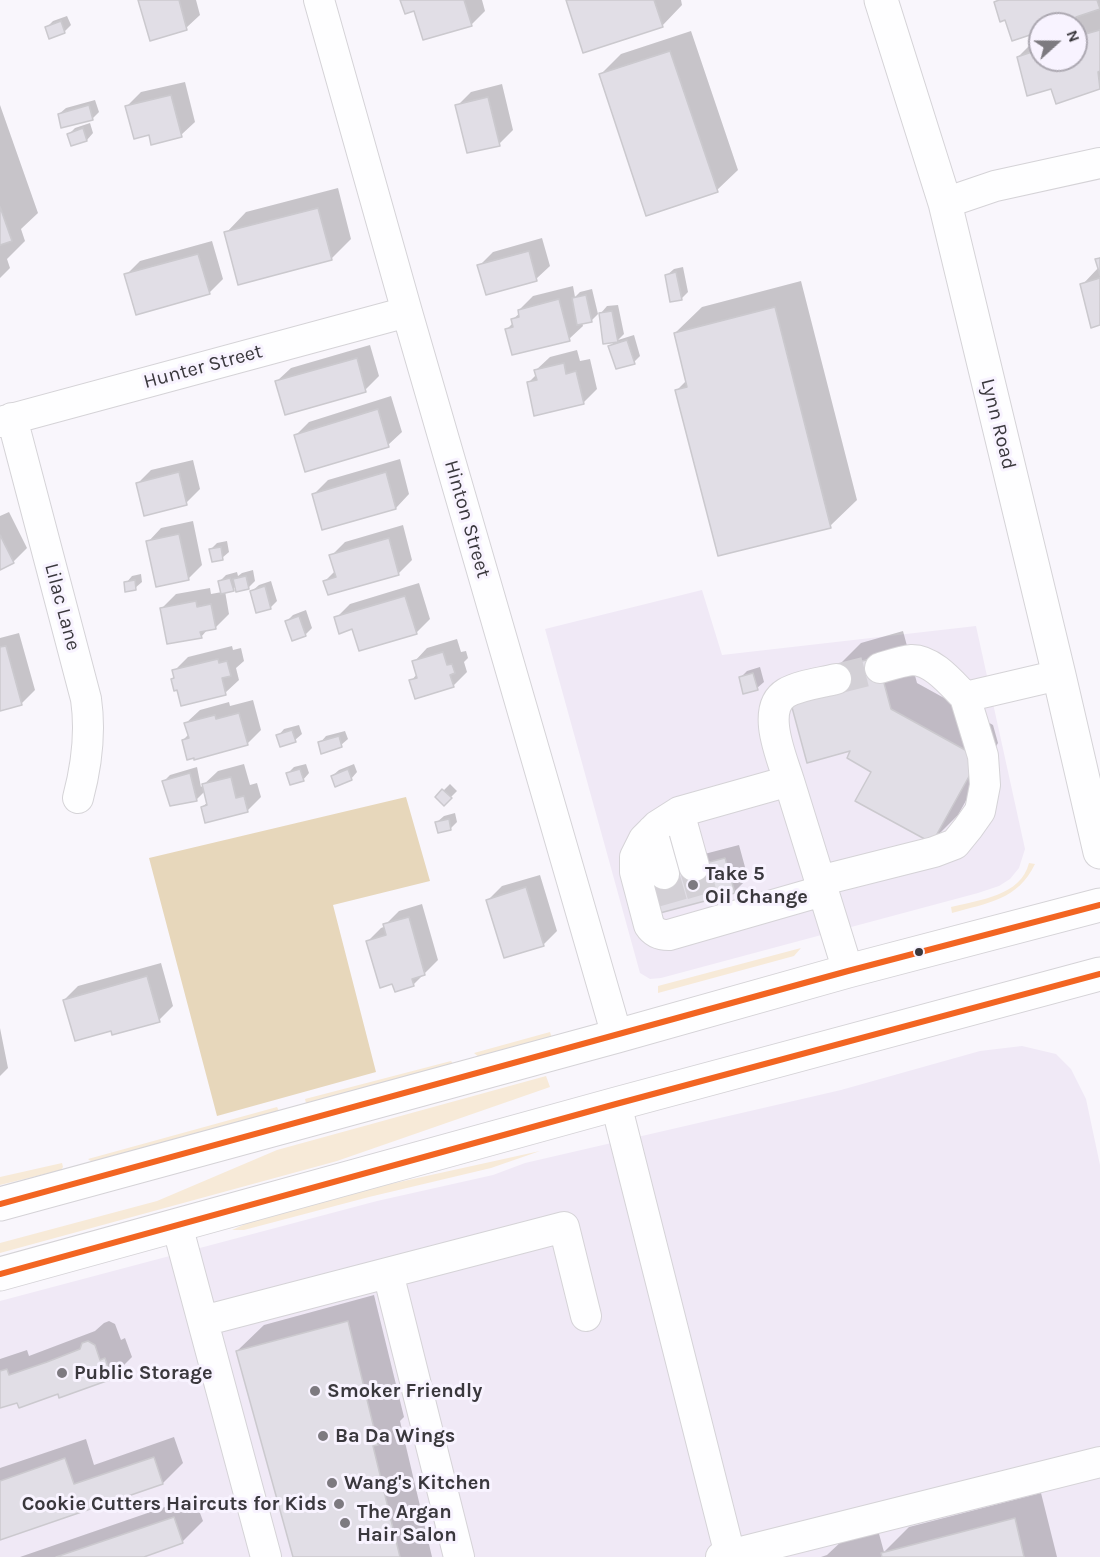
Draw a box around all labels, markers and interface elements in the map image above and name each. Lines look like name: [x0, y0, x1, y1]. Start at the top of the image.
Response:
north arrow: [1028, 12, 1088, 72]
text: N: [1062, 27, 1084, 45]
street label: Hunter Street: [141, 340, 265, 394]
street label: Lynn Road: [975, 376, 1021, 472]
street label: Hinton Street: [439, 457, 495, 581]
street label: Lilac Lane: [39, 561, 85, 653]
place label: Take 5 Oil Change: [705, 862, 808, 909]
marker: Take 5 Oil Change: [686, 878, 700, 892]
unlabelled marker: [913, 946, 925, 958]
place label: Public Storage: [74, 1361, 212, 1385]
marker: Public Storage: [55, 1366, 69, 1380]
place label: Smoker Friendly: [327, 1379, 482, 1403]
marker: Smoker Friendly: [308, 1384, 322, 1398]
place label: Ba Da Wings: [335, 1424, 455, 1448]
marker: Ba Da Wings: [316, 1429, 330, 1443]
place label: Wang's Kitchen: [344, 1471, 491, 1495]
marker: Wang's Kitchen: [325, 1476, 339, 1490]
place label: Cookie Cutters Haircuts for Kids: [22, 1492, 327, 1516]
marker: Cookie Cutters Haircuts for Kids: [332, 1497, 346, 1511]
place label: The Argan Hair Salon: [357, 1500, 457, 1547]
marker: The Argan Hair Salon: [338, 1516, 352, 1530]

